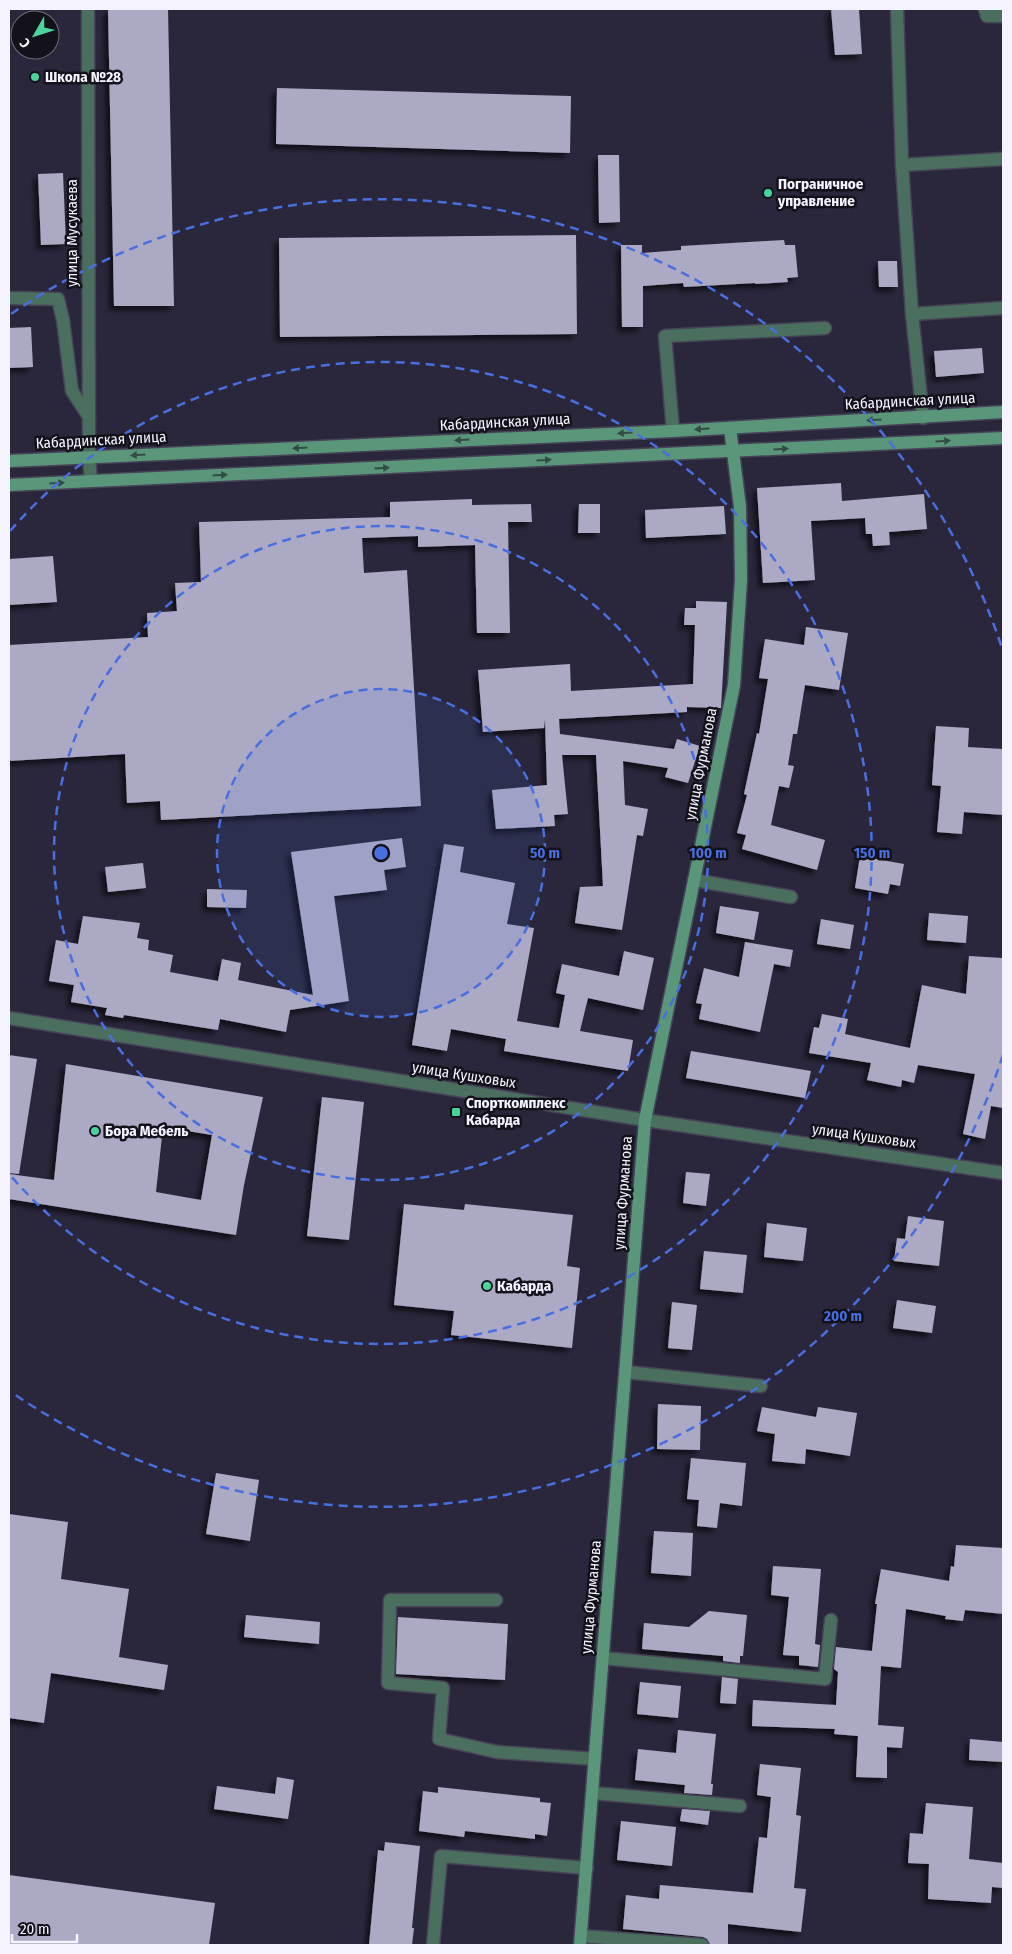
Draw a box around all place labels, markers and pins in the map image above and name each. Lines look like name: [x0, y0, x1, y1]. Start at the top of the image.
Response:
place label: Школа №28: [45, 68, 121, 86]
marker: Школа №28: [29, 71, 41, 83]
place label: Пограничное управление: [777, 175, 864, 210]
marker: Пограничное управление: [762, 187, 774, 199]
centre of rings: [372, 844, 390, 862]
place label: Спорткомплекс Кабарда: [466, 1094, 566, 1129]
marker: Спорткомплекс Кабарда: [450, 1106, 462, 1118]
place label: Бора Мебель: [105, 1122, 188, 1140]
marker: Бора Мебель: [89, 1125, 101, 1137]
place label: Кабарда: [497, 1277, 552, 1295]
marker: Кабарда: [481, 1280, 493, 1292]

